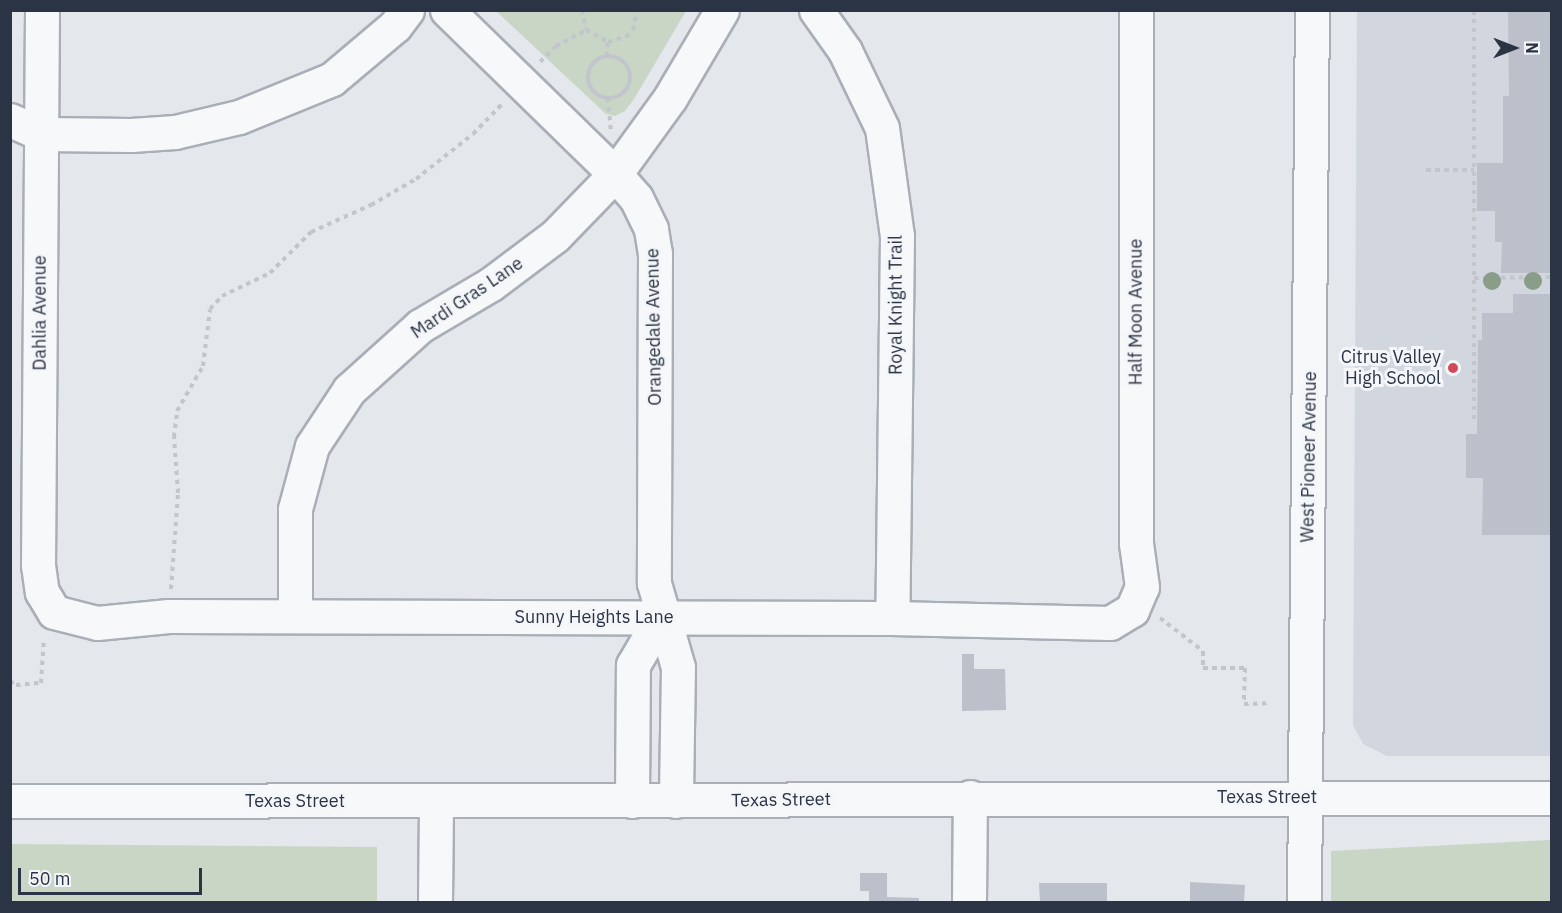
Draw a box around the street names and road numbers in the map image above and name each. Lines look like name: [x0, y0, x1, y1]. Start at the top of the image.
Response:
street label: Royal Knight Trail: [885, 235, 907, 375]
street label: Half Moon Avenue: [1125, 239, 1147, 385]
street label: Orangedale Avenue: [642, 248, 666, 406]
street label: Mardi Gras Lane: [407, 253, 527, 343]
street label: Dahlia Avenue: [29, 255, 51, 371]
street label: West Pioneer Avenue: [1297, 371, 1321, 543]
street label: Sunny Heights Lane: [514, 606, 674, 628]
street label: Texas Street: [1217, 786, 1317, 808]
street label: Texas Street: [731, 788, 831, 812]
street label: Texas Street: [245, 790, 345, 812]

